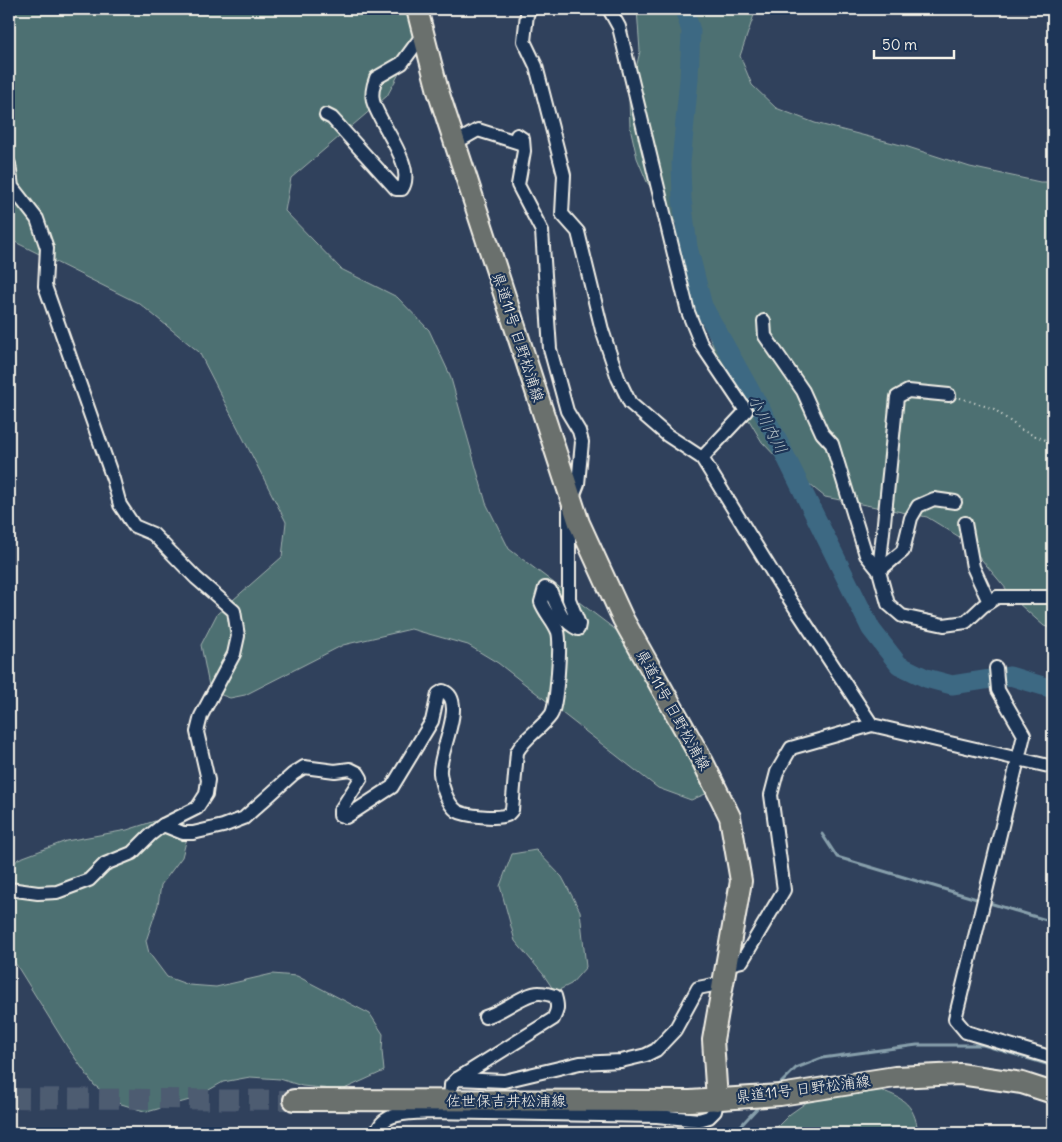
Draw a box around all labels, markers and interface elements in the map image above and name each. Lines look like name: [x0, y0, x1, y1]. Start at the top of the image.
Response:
scale bar: [874, 28, 954, 60]
text: 50 m: [882, 35, 917, 54]
street label: 県道11号 日野松浦線: [489, 269, 548, 404]
water label: 小川内川: [744, 391, 792, 457]
street label: 県道11号 日野松浦線: [632, 646, 715, 774]
street label: 県道11号 日野松浦線: [735, 1071, 871, 1106]
street label: 佐世保吉井松浦線: [446, 1091, 566, 1110]

